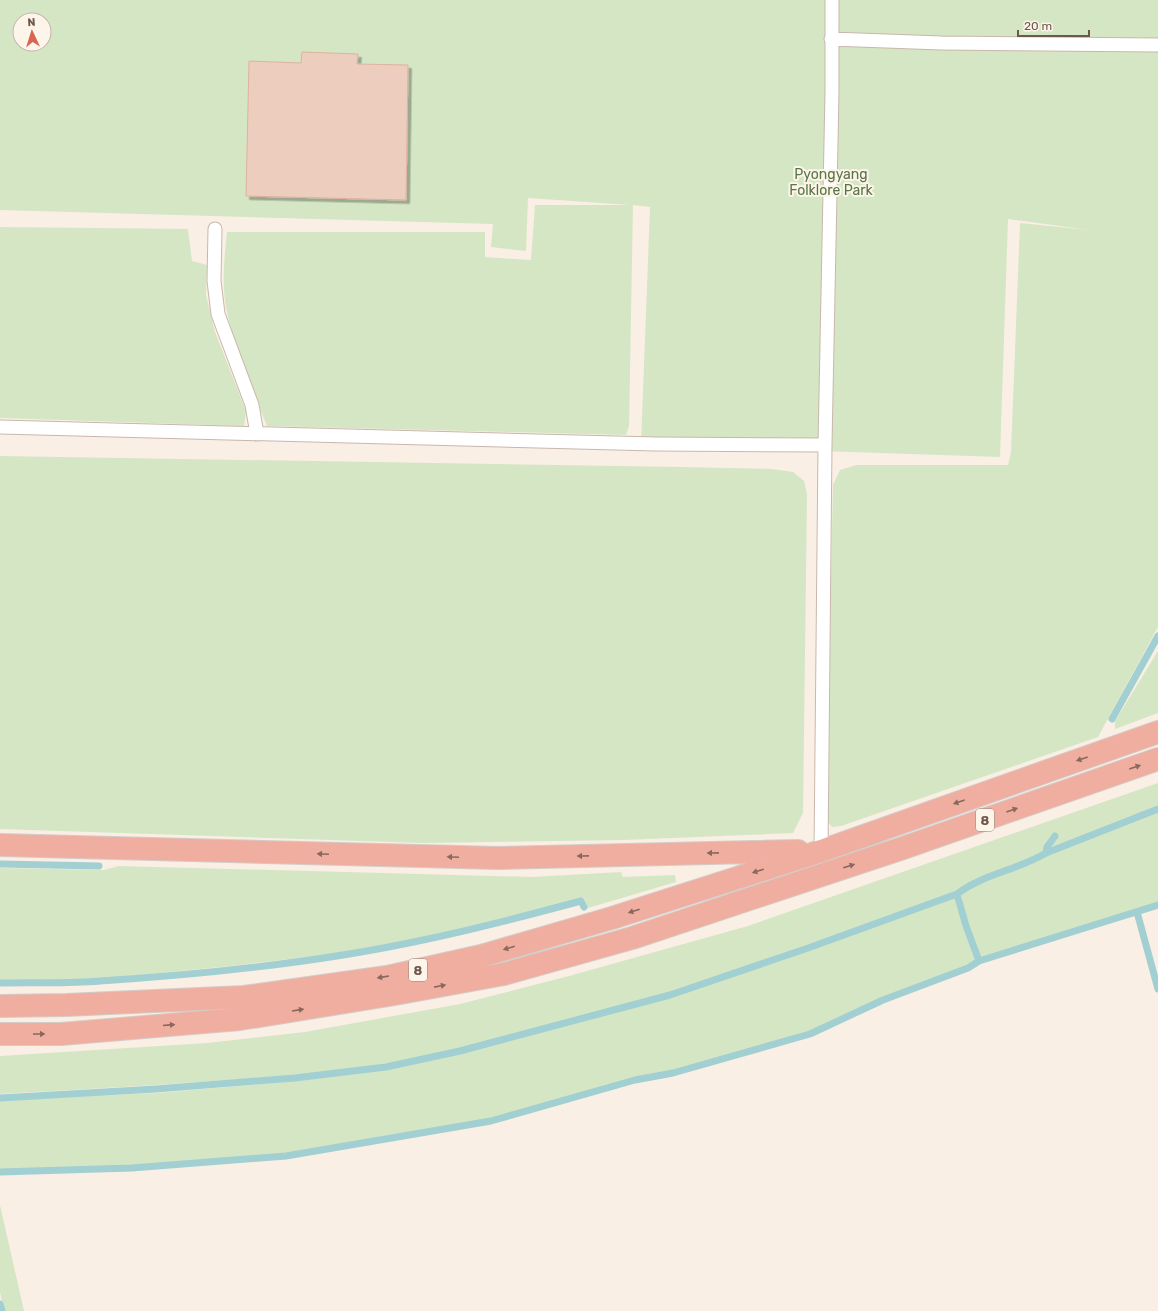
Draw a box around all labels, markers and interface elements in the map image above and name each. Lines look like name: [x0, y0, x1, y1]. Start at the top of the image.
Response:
north arrow: [12, 12, 52, 52]
scale bar: [1018, 12, 1089, 38]
text: N: [27, 16, 36, 29]
text: 20 m: [1024, 19, 1052, 33]
park label: Pyongyang Folklore Park: [789, 166, 874, 199]
one-way arrow: [1075, 756, 1087, 762]
one-way arrow: [1129, 764, 1141, 770]
one-way arrow: [952, 799, 964, 805]
one-way arrow: [1006, 807, 1018, 813]
road number: 8: [976, 809, 994, 831]
one-way arrow: [317, 850, 329, 857]
one-way arrow: [706, 850, 719, 856]
one-way arrow: [576, 853, 589, 859]
one-way arrow: [446, 854, 459, 860]
one-way arrow: [844, 863, 856, 869]
one-way arrow: [751, 868, 763, 874]
one-way arrow: [628, 908, 640, 914]
one-way arrow: [503, 945, 515, 951]
road number: 8: [409, 959, 427, 981]
one-way arrow: [377, 974, 389, 980]
one-way arrow: [434, 983, 446, 989]
one-way arrow: [292, 1007, 304, 1013]
one-way arrow: [163, 1021, 175, 1028]
one-way arrow: [33, 1031, 46, 1037]

